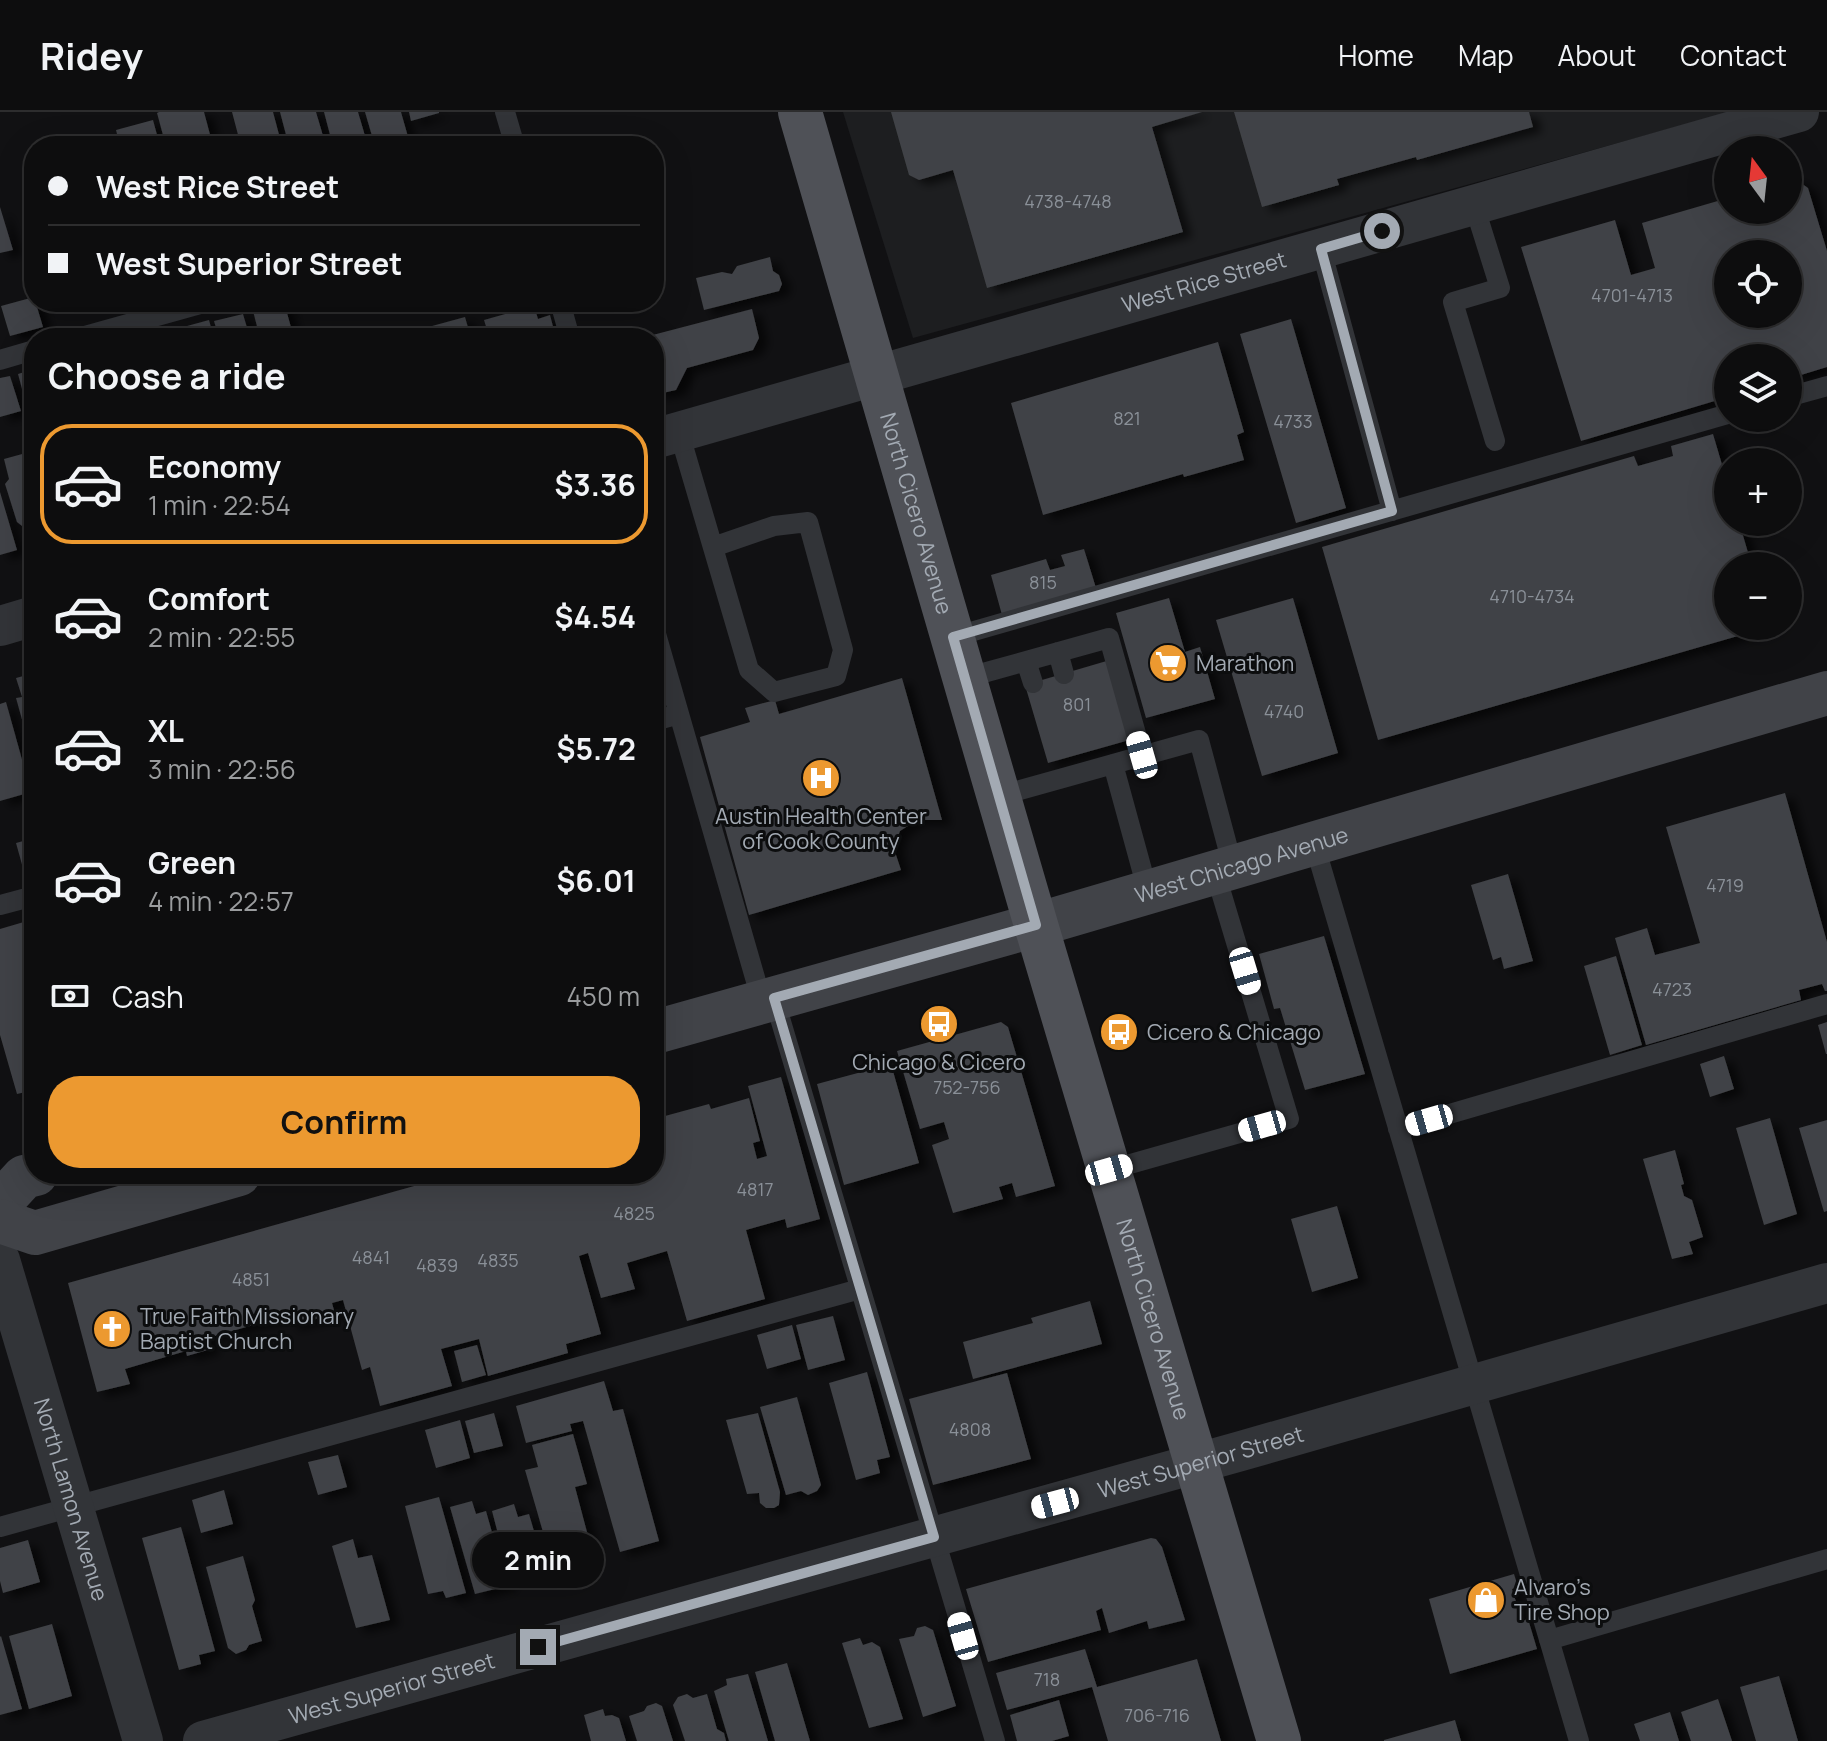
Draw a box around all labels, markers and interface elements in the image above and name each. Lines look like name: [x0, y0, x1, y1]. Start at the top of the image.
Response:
text: Ridey: [40, 29, 143, 81]
text: Home: [1338, 36, 1414, 74]
text: Map: [1458, 36, 1514, 74]
text: About: [1558, 36, 1636, 74]
text: Contact: [1680, 36, 1787, 74]
north arrow: [1714, 136, 1802, 224]
map controls: [1714, 136, 1802, 640]
text: West Rice Street: [96, 166, 339, 207]
house number: 4738-4748: [1024, 189, 1112, 213]
route start: [1364, 213, 1400, 249]
button: locate: [1714, 240, 1802, 328]
text: West Superior Street: [96, 243, 402, 284]
street label: West Rice Street: [1118, 244, 1290, 320]
house number: 4701-4713: [1591, 283, 1673, 307]
button: layers: [1714, 344, 1802, 432]
text: Choose a ride: [48, 351, 286, 400]
house number: 821: [1113, 406, 1141, 430]
street label: North Cicero Avenue: [873, 409, 960, 618]
house number: 4733: [1273, 409, 1313, 433]
text: Economy: [148, 446, 281, 487]
icon: car: [52, 448, 124, 520]
button: +: [1714, 448, 1802, 536]
text: $3.36: [555, 464, 636, 505]
text: 1 min · 22:54: [148, 487, 291, 523]
button: −: [1714, 552, 1802, 640]
house number: 815: [1029, 570, 1057, 594]
text: Comfort: [148, 578, 270, 619]
icon: car: [52, 580, 124, 652]
house number: 4710-4734: [1489, 584, 1575, 608]
text: $4.54: [555, 596, 636, 637]
text: 2 min · 22:55: [148, 619, 295, 655]
supermarket icon: Marathon: [1147, 642, 1189, 684]
place label: Marathon: [1196, 648, 1294, 678]
house number: 801: [1063, 692, 1091, 716]
house number: 4740: [1264, 699, 1304, 723]
text: XL: [148, 710, 184, 751]
icon: car: [52, 712, 124, 784]
text: $5.72: [557, 728, 636, 769]
car: [1124, 729, 1160, 781]
text: 3 min · 22:56: [148, 751, 296, 787]
hospital icon: Austin Health Center of Cook County: [800, 757, 842, 799]
place label: Austin Health Center of Cook County: [715, 801, 927, 856]
street label: West Chicago Avenue: [1131, 819, 1352, 910]
text: Green: [148, 842, 236, 883]
icon: car: [52, 844, 124, 916]
text: $6.01: [557, 860, 636, 901]
house number: 4719: [1706, 873, 1744, 897]
text: 4 min · 22:57: [148, 883, 294, 919]
car: [1227, 945, 1263, 997]
icon: cash: [48, 974, 92, 1018]
text: Cash: [112, 976, 184, 1017]
house number: 4723: [1652, 977, 1692, 1001]
text: 450 m: [567, 978, 640, 1014]
bus stop icon: Chicago & Cicero: [918, 1003, 960, 1045]
bus stop icon: Cicero & Chicago: [1098, 1011, 1140, 1053]
place label: Cicero & Chicago: [1147, 1017, 1321, 1047]
place label: Chicago & Cicero: [852, 1047, 1026, 1077]
house number: 752-756: [933, 1075, 1001, 1099]
button: Confirm: [48, 1076, 640, 1168]
car: [1403, 1102, 1455, 1138]
car: [1236, 1108, 1288, 1144]
car: [1083, 1152, 1135, 1188]
house number: 4817: [736, 1177, 774, 1201]
house number: 4825: [613, 1201, 655, 1225]
street label: North Cicero Avenue: [1109, 1215, 1198, 1424]
house number: 4841: [352, 1245, 390, 1269]
house number: 4835: [477, 1248, 519, 1272]
house number: 4839: [416, 1253, 458, 1277]
house number: 4851: [232, 1267, 270, 1291]
place label: True Faith Missionary Baptist Church: [140, 1301, 355, 1356]
church icon: True Faith Missionary Baptist Church: [91, 1308, 133, 1350]
street label: North Lamon Avenue: [27, 1395, 116, 1605]
house number: 4808: [949, 1417, 991, 1441]
street label: West Superior Street: [1094, 1419, 1307, 1505]
car: [1029, 1485, 1081, 1521]
callout: 2 min: [472, 1531, 604, 1587]
text: 2 min: [504, 1542, 572, 1578]
place label: Alvaro’s Tire Shop: [1514, 1572, 1610, 1627]
shop icon: Alvaro’s Tire Shop: [1465, 1579, 1507, 1621]
car: [945, 1610, 981, 1662]
route end: [520, 1629, 556, 1665]
street label: West Superior Street: [285, 1645, 498, 1731]
house number: 718: [1034, 1667, 1060, 1691]
house number: 706-716: [1124, 1703, 1190, 1727]

